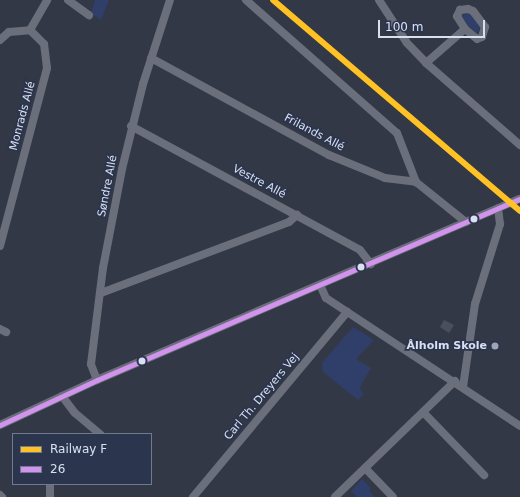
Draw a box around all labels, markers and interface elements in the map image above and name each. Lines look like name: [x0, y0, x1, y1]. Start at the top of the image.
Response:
scale bar: [380, 12, 487, 38]
text: 100 m: [385, 20, 423, 34]
street label: Monrads Allé: [7, 80, 39, 152]
street label: Frilands Allé: [282, 112, 346, 154]
street label: Søndre Allé: [96, 154, 120, 218]
street label: Vestre Allé: [230, 162, 288, 202]
unlabelled marker: [469, 214, 479, 224]
unlabelled marker: [356, 262, 366, 272]
place label: Ålholm Skole: [407, 339, 487, 353]
marker: Ålholm Skole: [490, 341, 500, 351]
street label: Carl Th. Dreyers Vej: [222, 351, 302, 443]
unlabelled marker: [137, 356, 147, 366]
legend: [12, 433, 152, 485]
text: Railway F: [50, 442, 107, 456]
text: 26: [50, 462, 65, 476]

